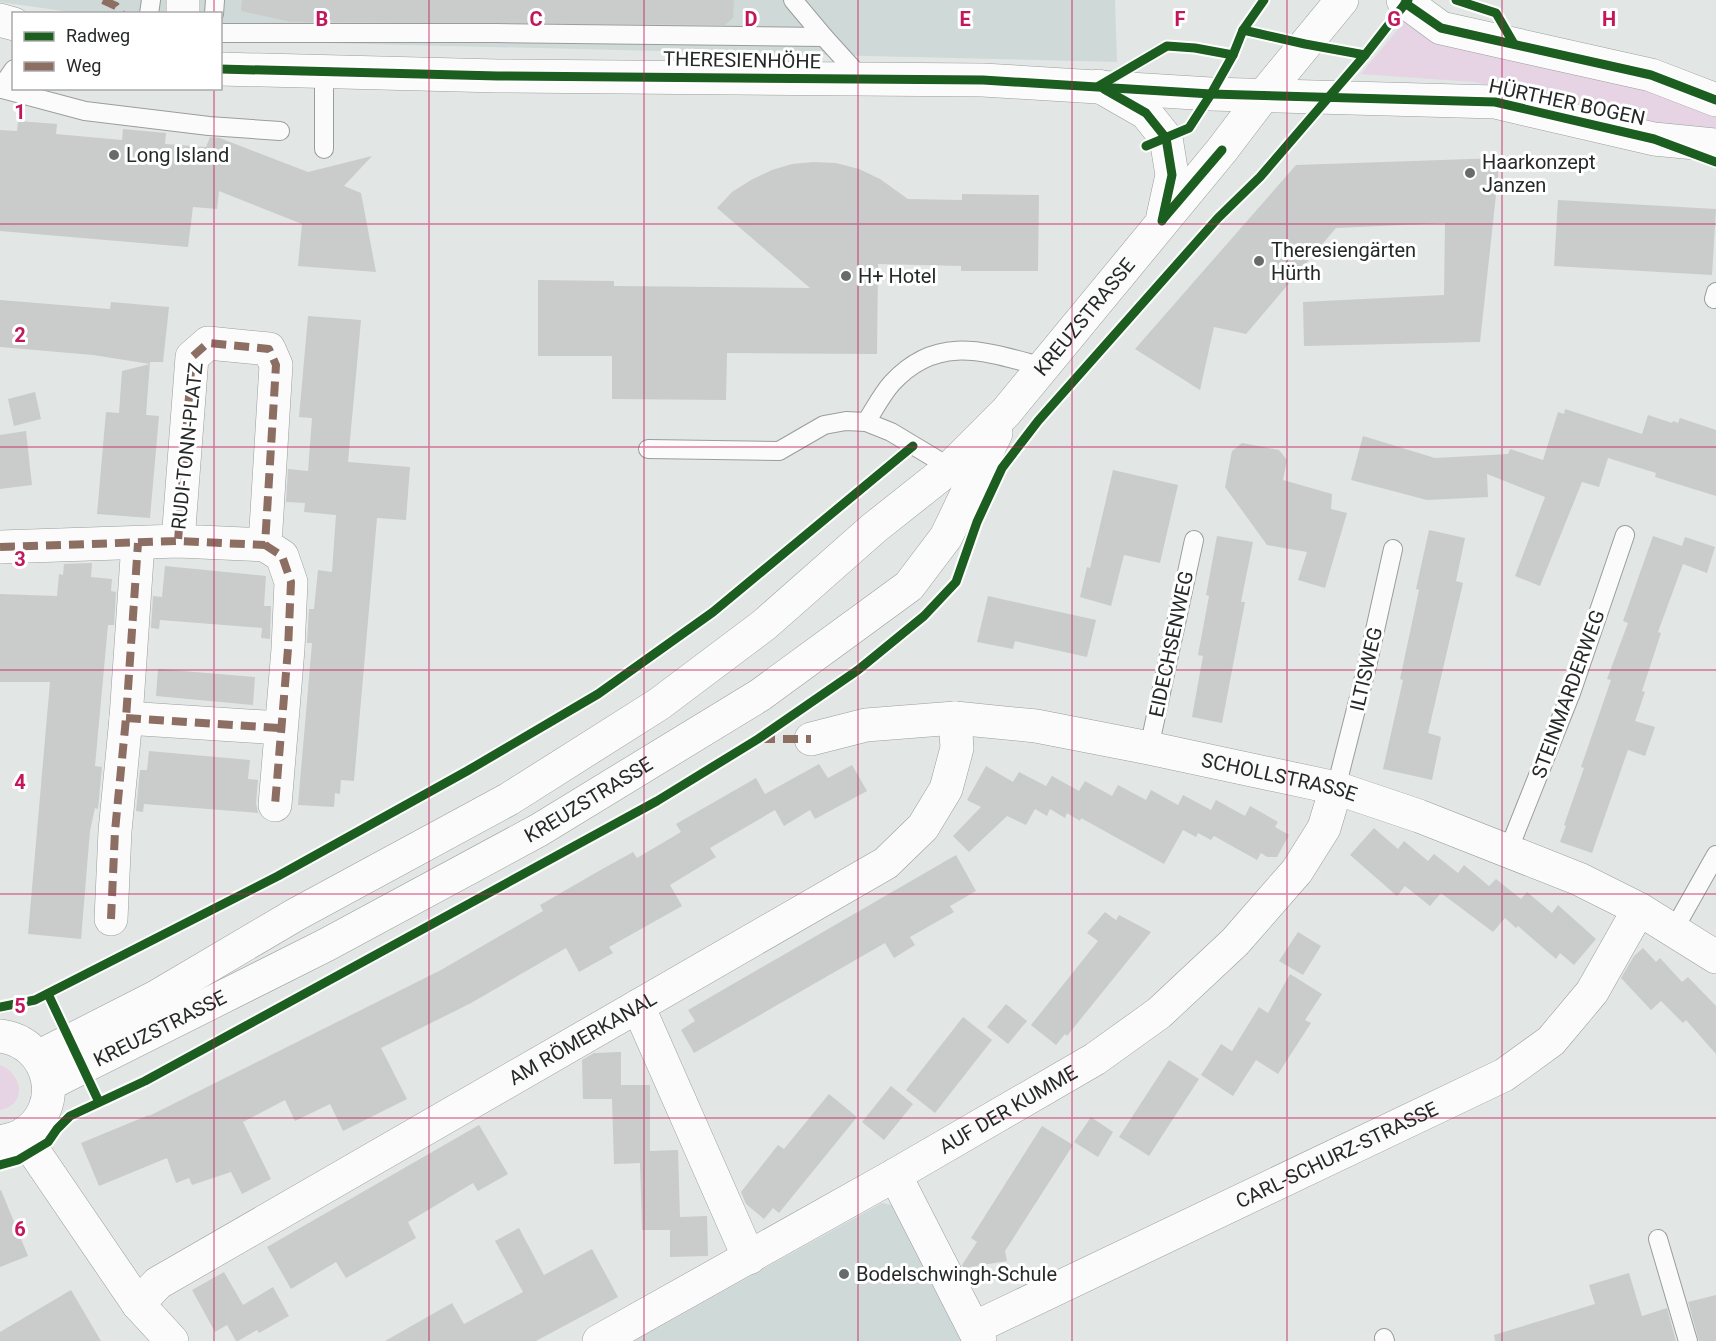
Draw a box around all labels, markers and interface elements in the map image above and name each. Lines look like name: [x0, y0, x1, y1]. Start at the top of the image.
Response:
text: B: [316, 7, 328, 31]
text: C: [529, 7, 543, 31]
text: D: [745, 7, 758, 31]
text: E: [959, 7, 971, 31]
text: F: [1175, 7, 1186, 31]
text: G: [1387, 7, 1401, 31]
text: H: [1602, 7, 1616, 31]
legend: [12, 12, 222, 90]
text: Radweg: [66, 25, 130, 46]
street label: THERESIENHÖHE: [663, 47, 821, 73]
text: Weg: [66, 55, 101, 76]
street label: HÜRTHER BOGEN: [1487, 74, 1647, 130]
text: 1: [14, 100, 26, 124]
place label: Long Island: [126, 143, 229, 167]
marker: Long Island: [107, 148, 121, 162]
place label: Haarkonzept Janzen: [1482, 150, 1596, 197]
marker: Haarkonzept Janzen: [1463, 166, 1477, 180]
place label: Theresiengärten Hürth: [1271, 238, 1416, 285]
street label: KREUZSTRASSE: [1029, 253, 1140, 381]
marker: Theresiengärten Hürth: [1252, 254, 1266, 268]
place label: H+ Hotel: [858, 264, 936, 288]
marker: H+ Hotel: [839, 269, 853, 283]
text: 2: [14, 323, 26, 347]
street label: RUDI-TONN-PLATZ: [166, 361, 208, 531]
text: 3: [14, 547, 26, 571]
street label: EIDECHSENWEG: [1144, 569, 1198, 719]
street label: STEINMARDERWEG: [1526, 607, 1610, 781]
street label: ILTISWEG: [1345, 625, 1387, 713]
street label: SCHOLLSTRASSE: [1199, 748, 1360, 806]
street label: KREUZSTRASSE: [520, 752, 657, 848]
text: 4: [14, 770, 26, 794]
street label: KREUZSTRASSE: [89, 985, 230, 1072]
street label: AM RÖMERKANAL: [504, 986, 661, 1090]
text: 5: [14, 994, 26, 1018]
street label: AUF DER KUMME: [935, 1060, 1081, 1159]
street label: CARL-SCHURZ-STRASSE: [1232, 1096, 1442, 1213]
text: 6: [14, 1217, 26, 1241]
place label: Bodelschwingh-Schule: [856, 1262, 1057, 1286]
marker: Bodelschwingh-Schule: [837, 1267, 851, 1281]

